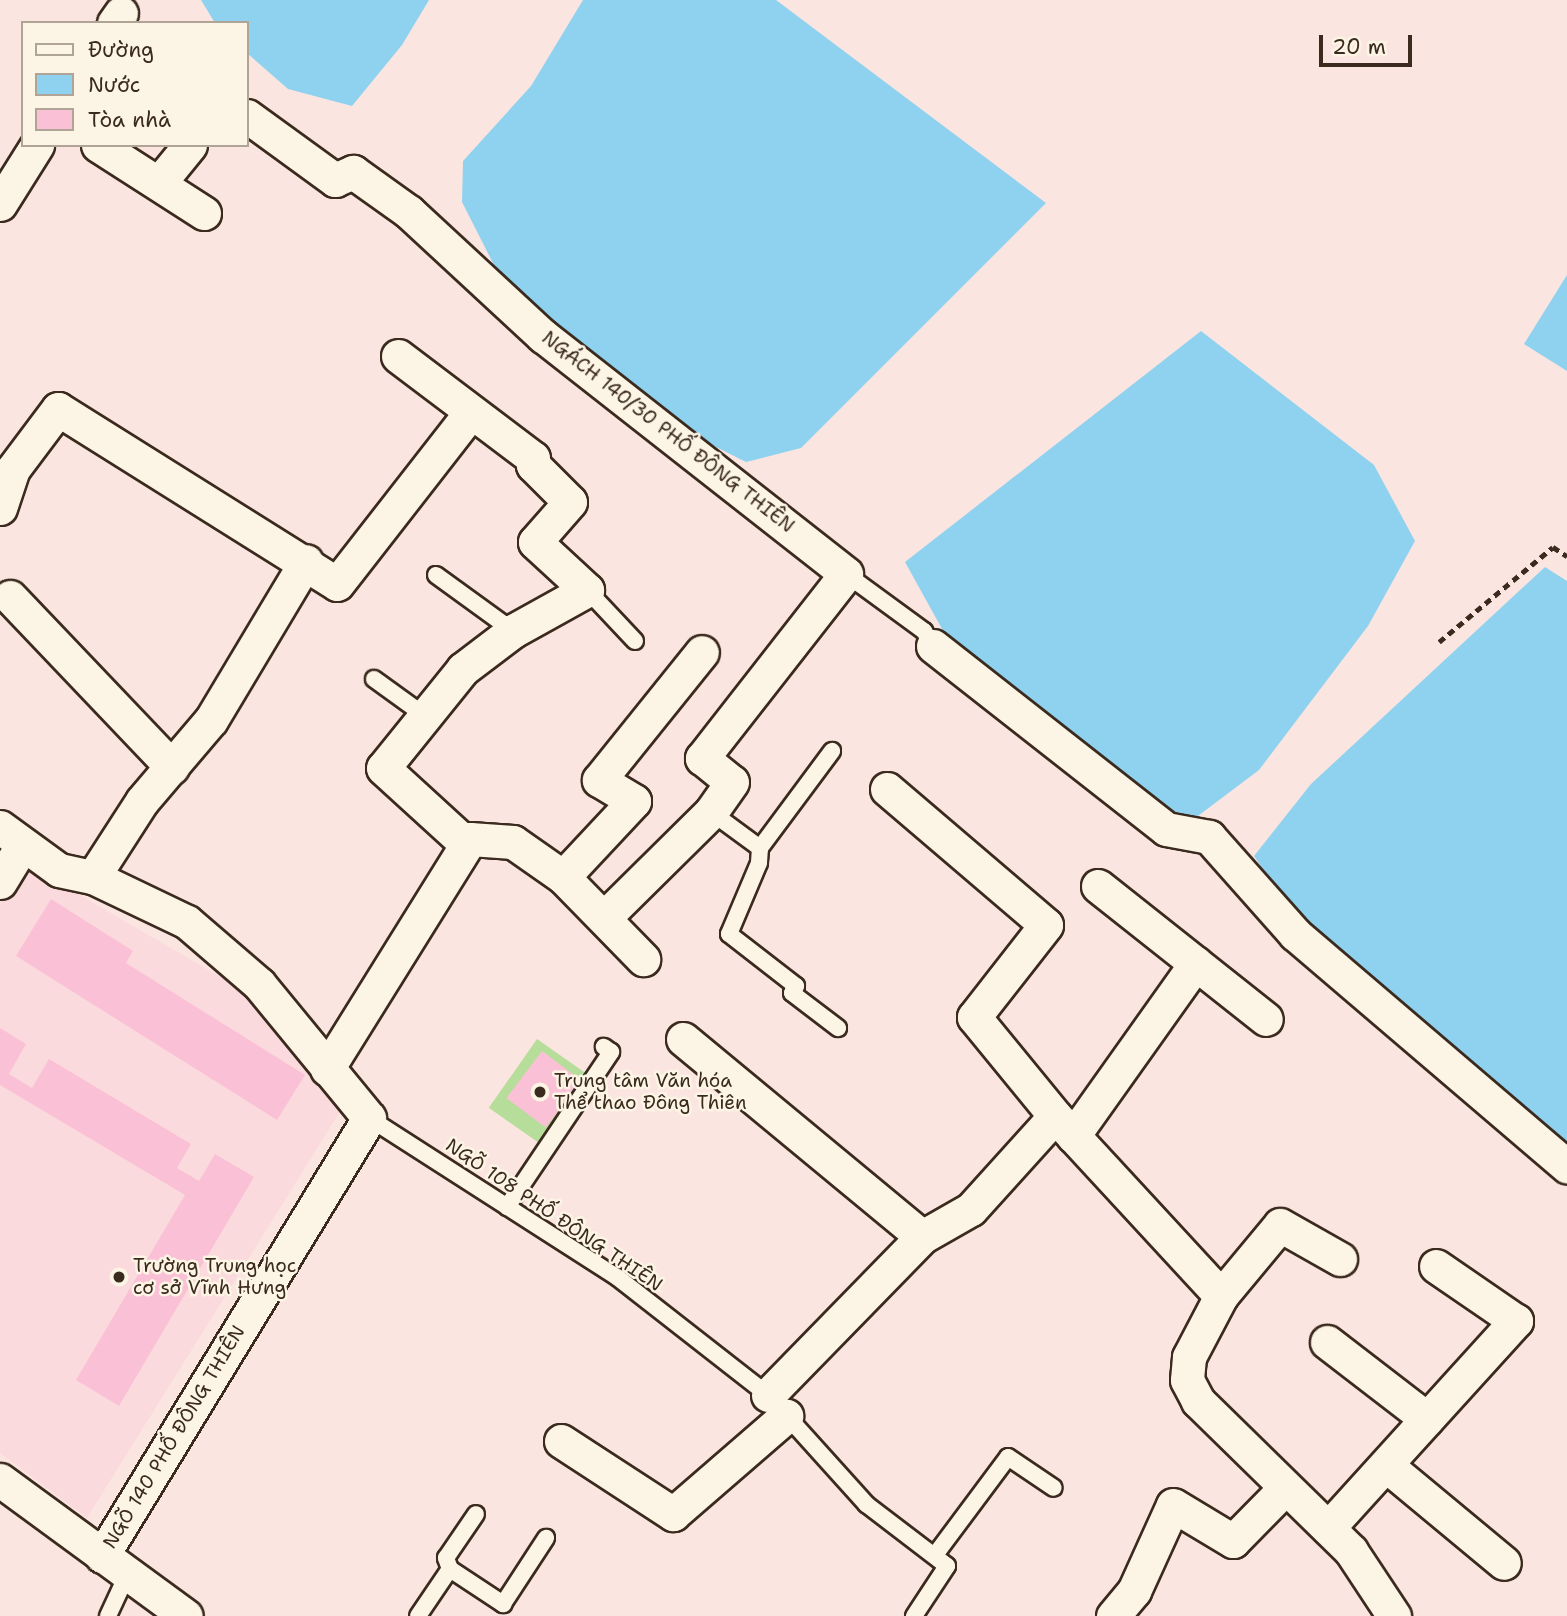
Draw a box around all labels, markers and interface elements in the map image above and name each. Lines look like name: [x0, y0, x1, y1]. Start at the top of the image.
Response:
legend: [21, 21, 248, 147]
scale bar: [1322, 21, 1415, 65]
text: 20 m: [1332, 33, 1386, 61]
text: Đường: [88, 36, 154, 64]
text: Nước: [88, 71, 140, 99]
text: Tòa nhà: [88, 106, 171, 134]
street label: NGÁCH 140/30 PHỐ ĐÔNG THIÊN: [537, 326, 799, 538]
place label: Trung tâm Văn hóa Thể thao Đông Thiên: [554, 1070, 747, 1114]
marker: Trung tâm Văn hóa Thể thao Đông Thiên: [532, 1084, 548, 1100]
street label: NGÕ 108 PHỐ ĐÔNG THIÊN: [441, 1134, 667, 1296]
place label: Trường Trung học cơ sở Vĩnh Hưng: [133, 1255, 296, 1299]
marker: Trường Trung học cơ sở Vĩnh Hưng: [111, 1269, 127, 1285]
street label: NGÕ 140 PHỐ ĐÔNG THIÊN: [98, 1321, 250, 1553]

